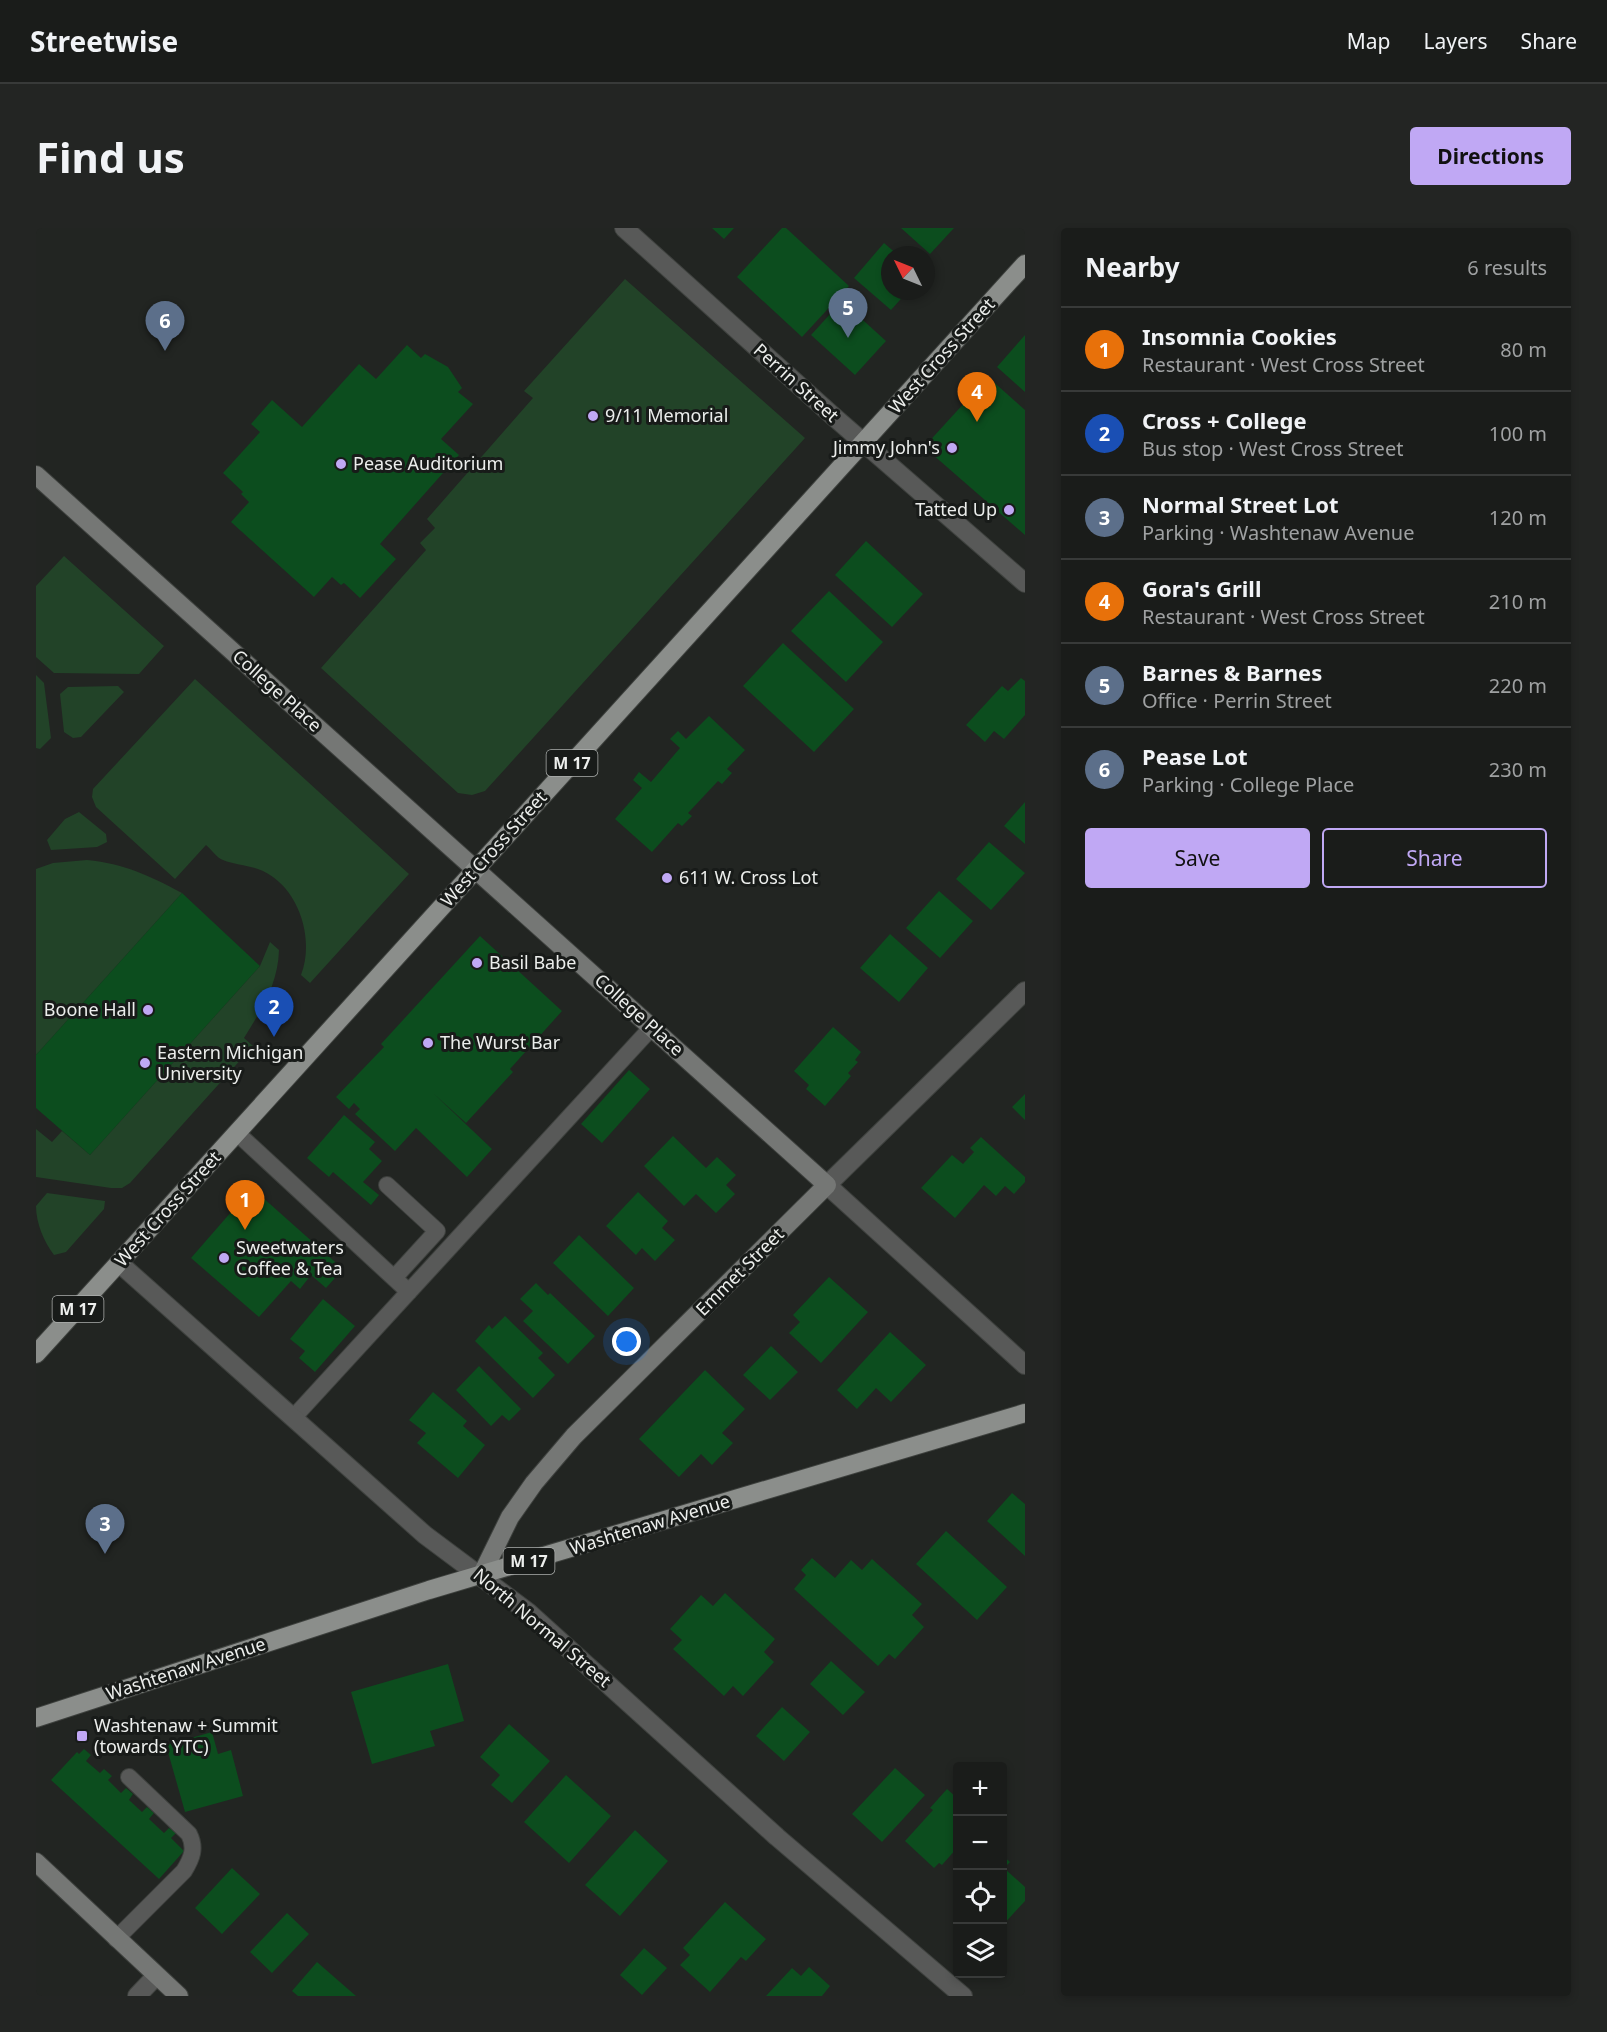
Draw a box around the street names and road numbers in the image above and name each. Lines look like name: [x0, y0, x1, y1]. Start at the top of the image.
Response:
street label: West Cross Street: [883, 292, 1000, 418]
street label: Perrin Street: [749, 338, 845, 427]
street label: College Place: [228, 644, 327, 737]
road number: M 17: [546, 750, 598, 776]
street label: West Cross Street: [435, 785, 552, 911]
street label: College Place: [590, 968, 689, 1061]
street label: West Cross Street: [109, 1145, 226, 1271]
street label: Emmet Street: [690, 1222, 789, 1321]
road number: M 17: [52, 1296, 104, 1322]
street label: Washtenaw Avenue: [567, 1488, 733, 1560]
road number: M 17: [504, 1548, 554, 1574]
street label: North Normal Street: [469, 1562, 617, 1692]
street label: Washtenaw Avenue: [103, 1631, 268, 1705]

